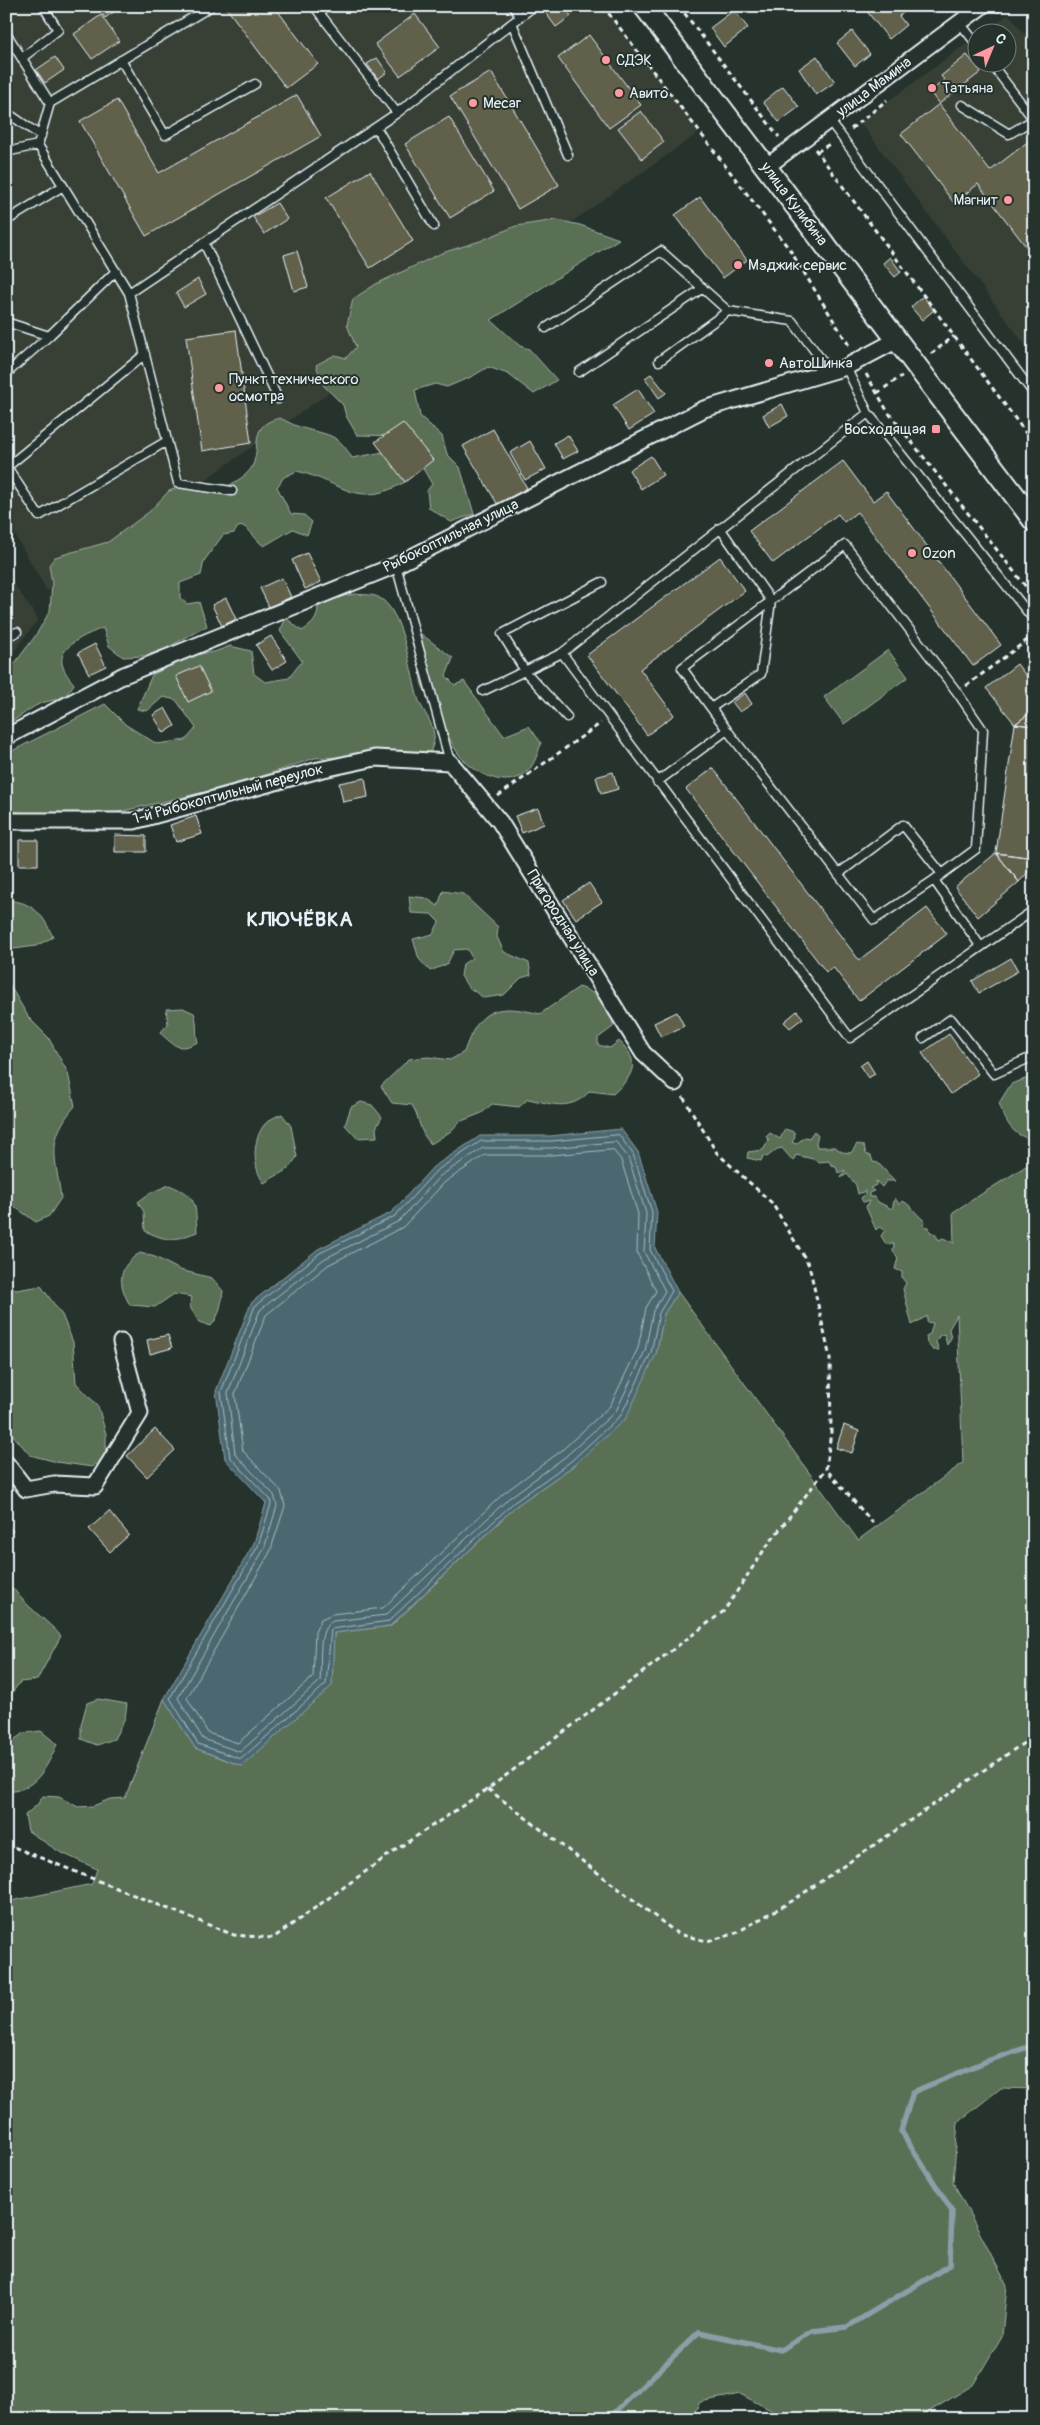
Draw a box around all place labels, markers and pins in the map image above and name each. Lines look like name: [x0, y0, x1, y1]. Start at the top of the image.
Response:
place label: СДЭК: [616, 51, 652, 70]
marker: СДЭК: [600, 54, 612, 66]
place label: Татьяна: [942, 79, 993, 98]
marker: Татьяна: [926, 82, 938, 94]
place label: Авито: [629, 84, 668, 103]
marker: Авито: [613, 87, 625, 99]
place label: Mecar: [483, 94, 522, 113]
marker: Mecar: [467, 97, 479, 109]
place label: Магнит: [953, 191, 998, 210]
marker: Магнит: [1002, 194, 1014, 206]
place label: Мэджик сервис: [748, 256, 847, 275]
marker: Мэджик сервис: [732, 259, 744, 271]
place label: АвтоШинка: [779, 354, 853, 373]
marker: АвтоШинка: [763, 357, 775, 369]
place label: Пункт технического осмотра: [229, 370, 359, 406]
marker: Пункт технического осмотра: [213, 382, 225, 394]
place label: Восходящая: [844, 420, 926, 439]
marker: Восходящая: [930, 423, 942, 435]
place label: Ozon: [922, 544, 956, 563]
marker: Ozon: [906, 547, 918, 559]

